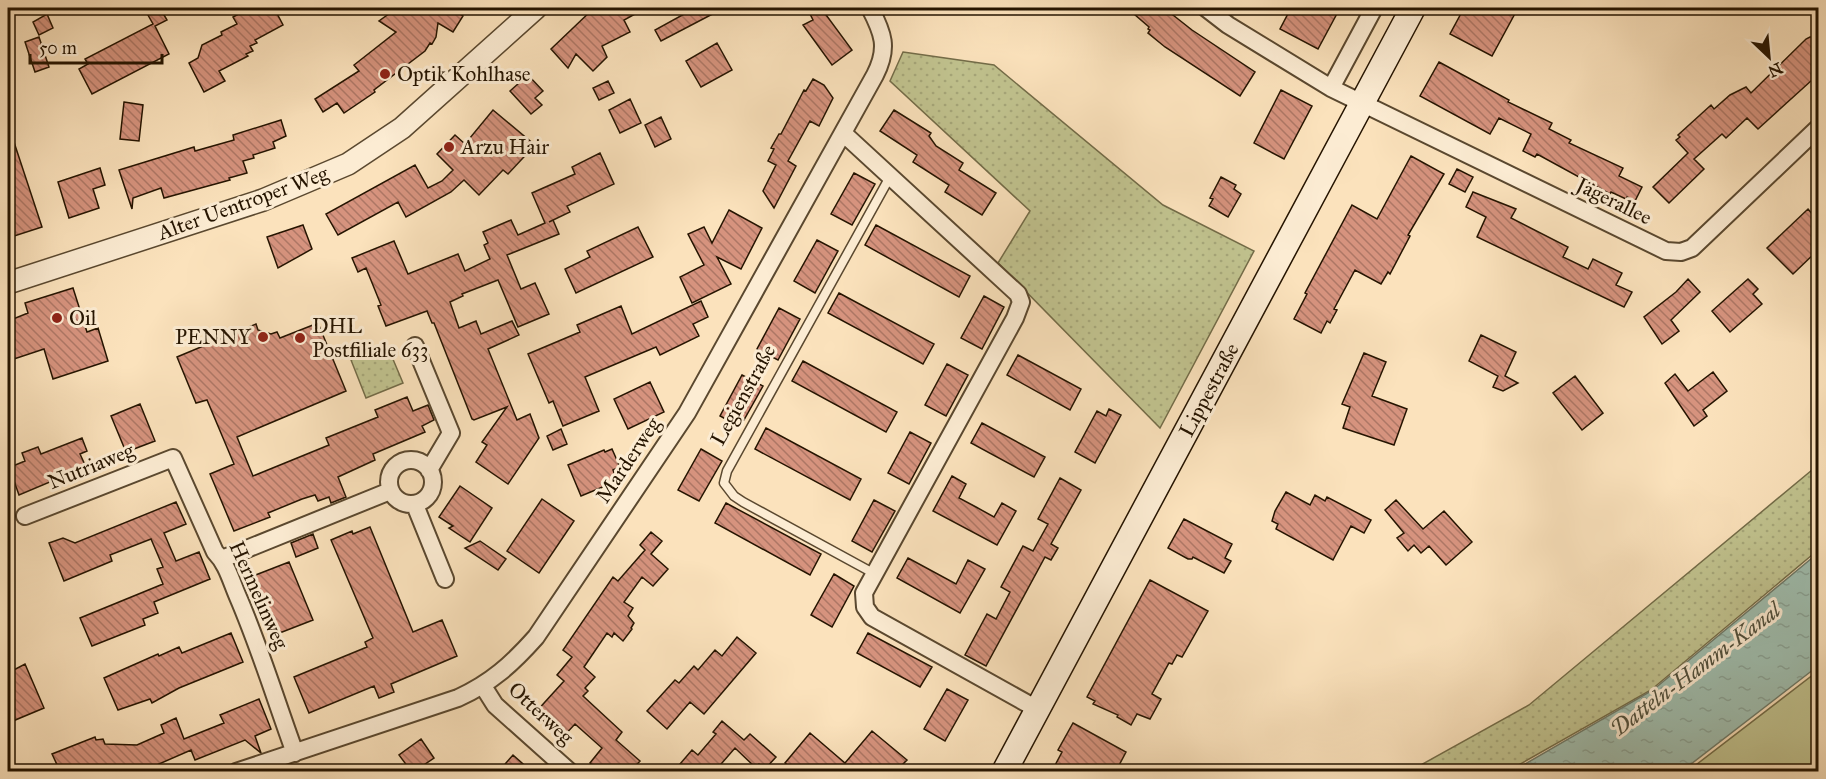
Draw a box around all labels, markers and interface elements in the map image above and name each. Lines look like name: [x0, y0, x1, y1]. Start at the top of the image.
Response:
scale bar: [30, 27, 162, 65]
north arrow: [1739, 27, 1799, 87]
text: 50 m: [39, 37, 77, 59]
text: N: [1765, 59, 1786, 82]
place label: Optik Kohlhase: [397, 61, 531, 87]
marker: Optik Kohlhase: [378, 67, 392, 81]
place label: Arzu Hair: [460, 134, 549, 160]
marker: Arzu Hair: [442, 140, 456, 154]
street label: Alter Uentroper Weg: [153, 160, 332, 246]
street label: Jägerallee: [1570, 171, 1656, 231]
place label: Oil: [69, 305, 97, 331]
marker: Oil: [50, 311, 64, 325]
place label: DHL Postfiliale 633: [312, 313, 428, 363]
place label: PENNY: [175, 324, 252, 350]
marker: PENNY: [256, 330, 270, 344]
marker: DHL Postfiliale 633: [293, 331, 307, 345]
street label: Lippestraße: [1173, 338, 1245, 441]
street label: Legienstraße: [705, 340, 781, 450]
street label: Marderweg: [590, 412, 666, 508]
street label: Nutriaweg: [44, 437, 138, 495]
street label: Hermelinweg: [224, 537, 294, 653]
water label: Datteln-Hamm-Kanal: [1605, 595, 1787, 742]
street label: Otterweg: [503, 676, 579, 750]

